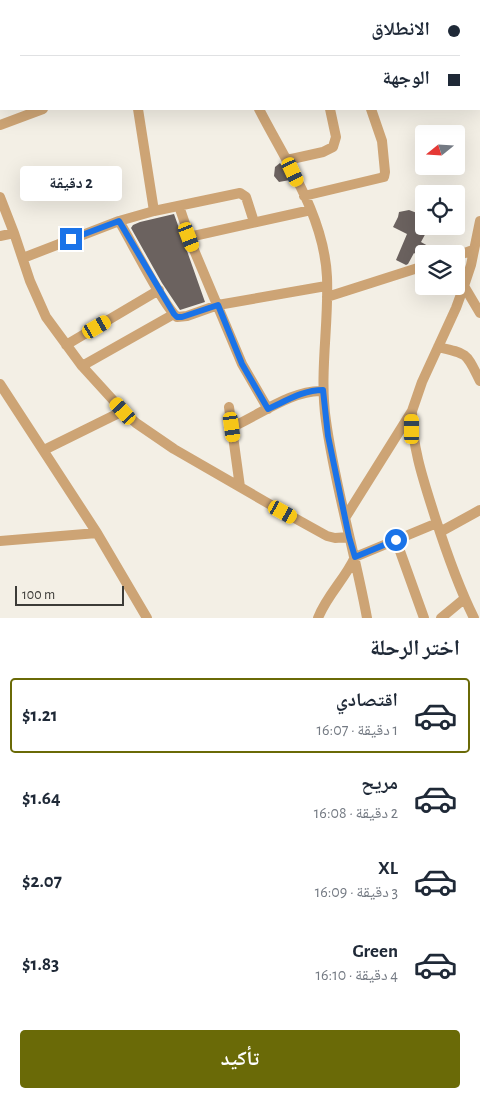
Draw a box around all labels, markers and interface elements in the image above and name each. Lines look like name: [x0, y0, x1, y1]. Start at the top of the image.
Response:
text: الانطلاق: [371, 20, 430, 39]
text: الوجهة: [382, 69, 430, 88]
north arrow: [415, 125, 465, 175]
map controls: [415, 125, 465, 295]
car: [279, 155, 306, 189]
callout: 2 دقيقة: [20, 166, 122, 202]
text: 2 دقيقة: [49, 175, 93, 191]
button: locate: [415, 185, 465, 235]
car: [176, 220, 201, 254]
route end: [60, 228, 82, 250]
button: layers: [415, 245, 465, 295]
car: [80, 313, 113, 341]
car: [107, 395, 138, 427]
car: [222, 411, 241, 443]
car: [404, 414, 419, 444]
car: [266, 498, 299, 526]
route start: [385, 529, 407, 551]
scale bar: [15, 583, 124, 606]
text: 100 m: [22, 588, 55, 602]
text: اختر الرحلة: [370, 637, 460, 659]
text: اقتصادي: [336, 691, 398, 710]
icon: car: [413, 693, 458, 738]
text: $1.21: [22, 706, 58, 725]
text: 1 دقيقة · 16:07: [317, 722, 398, 738]
text: مريح: [361, 774, 398, 793]
icon: car: [413, 776, 458, 821]
text: $1.64: [22, 789, 60, 808]
text: 2 دقيقة · 16:08: [314, 805, 398, 821]
text: XL: [378, 859, 398, 878]
icon: car: [413, 859, 458, 904]
text: $2.07: [22, 872, 62, 891]
text: 3 دقيقة · 16:09: [315, 884, 398, 900]
text: Green: [352, 942, 398, 961]
icon: car: [413, 942, 458, 987]
text: $1.83: [22, 955, 59, 974]
text: 4 دقيقة · 16:10: [316, 967, 398, 983]
button: تأكيد: [20, 1030, 460, 1088]

